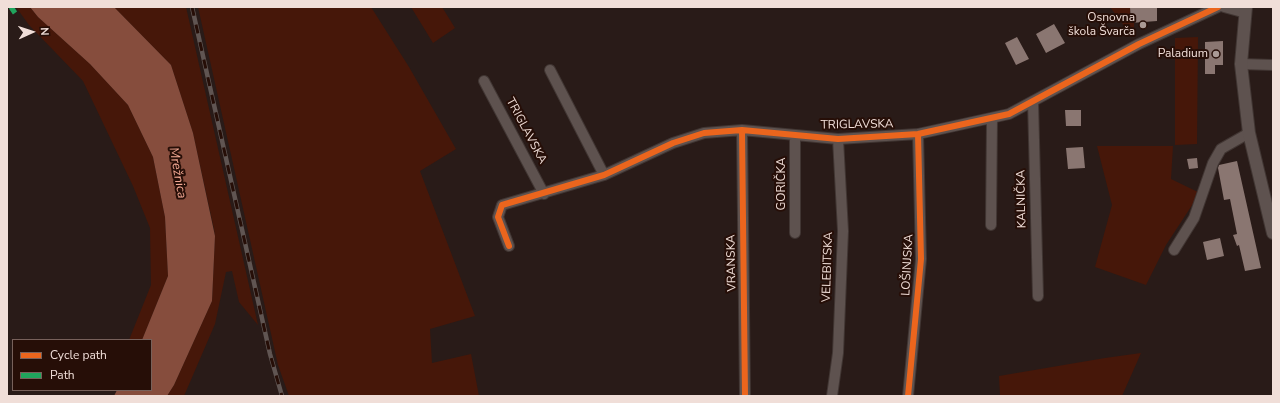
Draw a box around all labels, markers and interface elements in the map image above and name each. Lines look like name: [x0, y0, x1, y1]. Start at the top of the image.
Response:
place label: Osnovna škola Švarča: [1068, 11, 1135, 39]
north arrow: [12, 12, 52, 52]
marker: Osnovna škola Švarča: [1138, 20, 1148, 30]
text: N: [37, 27, 52, 36]
place label: Paladium: [1158, 47, 1208, 61]
marker: Paladium: [1211, 49, 1221, 59]
street label: TRIGLAVSKA: [503, 95, 549, 167]
street label: TRIGLAVSKA: [820, 117, 894, 133]
water label: Mrežnica: [165, 146, 189, 200]
street label: GORIČKA: [775, 157, 789, 211]
street label: KALNIČKA: [1014, 170, 1030, 228]
street label: VELEBITSKA: [820, 232, 836, 302]
street label: VRANSKA: [724, 234, 740, 292]
street label: LOŠINJSKA: [899, 234, 917, 296]
legend: [12, 339, 152, 391]
text: Cycle path: [50, 347, 107, 363]
text: Path: [50, 367, 75, 383]

